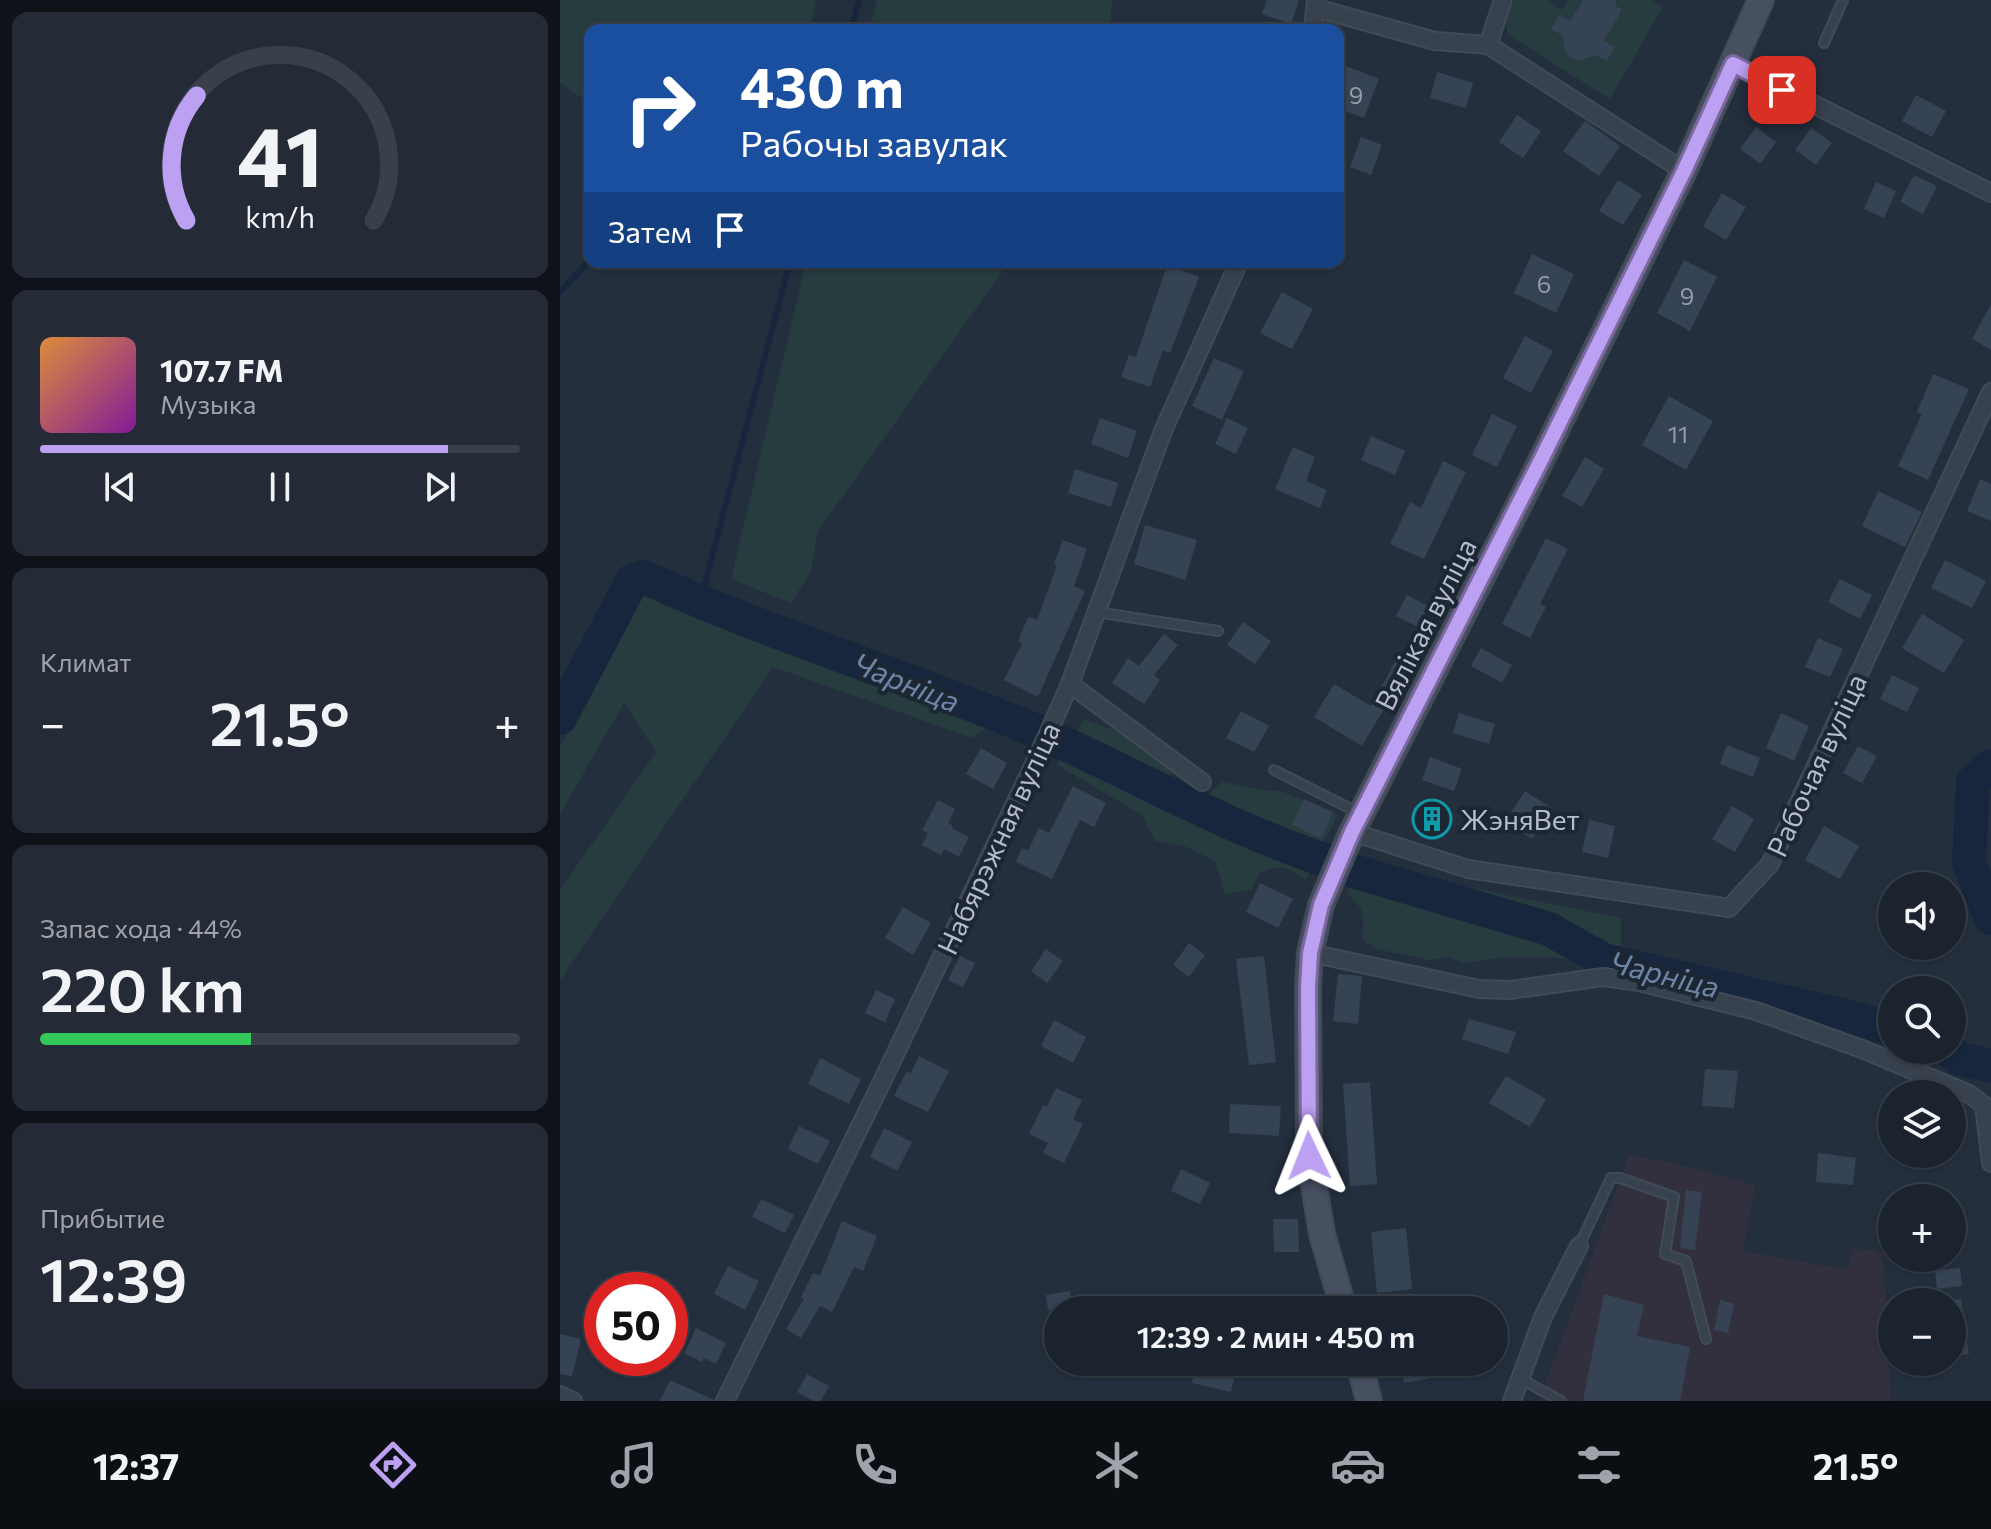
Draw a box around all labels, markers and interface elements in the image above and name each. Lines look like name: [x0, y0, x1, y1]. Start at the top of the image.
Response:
text: 430 m: [740, 51, 904, 120]
icon: right: [608, 56, 712, 160]
pin: [1748, 56, 1816, 124]
icon: arrive: [1760, 68, 1804, 112]
house number: 9: [1349, 80, 1363, 109]
text: 41: [237, 101, 323, 203]
text: Рабочы завулак: [740, 120, 1008, 164]
text: km/h: [245, 199, 315, 234]
icon: arrive: [708, 208, 752, 252]
text: Затем: [608, 212, 692, 249]
house number: 6: [1537, 269, 1551, 298]
house number: 9: [1680, 281, 1694, 310]
text: 107.7 FM: [160, 351, 283, 388]
text: Музыка: [160, 388, 256, 419]
house number: 11: [1668, 419, 1688, 448]
icon: previous: [98, 465, 142, 509]
icon: pause: [258, 465, 302, 509]
icon: next: [418, 465, 462, 509]
street label: Вялікая вуліца: [1367, 532, 1483, 716]
water label: Чарніца: [849, 643, 965, 719]
text: Климат: [40, 646, 132, 677]
street label: Рабочая вуліца: [1759, 668, 1873, 862]
text: 21.5°: [209, 685, 350, 758]
text: −: [40, 695, 65, 749]
text: +: [494, 695, 520, 749]
street label: Набярэжная вуліца: [929, 717, 1067, 959]
building icon: ЖэняВет: [1411, 798, 1453, 840]
place label: ЖэняВет: [1460, 802, 1580, 836]
map controls: [1878, 872, 1966, 1376]
button: sound: [1878, 872, 1966, 960]
text: Запас хода · 44%: [40, 912, 242, 943]
water label: Чарніца: [1607, 942, 1723, 1004]
text: 220 km: [40, 951, 245, 1024]
button: search: [1878, 976, 1966, 1064]
button: layers: [1878, 1080, 1966, 1168]
position arrow: [1267, 1114, 1351, 1198]
button: +: [1878, 1184, 1966, 1272]
text: Прибытие: [40, 1202, 165, 1233]
text: 12:39: [40, 1241, 187, 1314]
speed limit sign: 50: [584, 1272, 688, 1376]
button: −: [1878, 1288, 1966, 1376]
text: 12:39 · 2 мин · 450 m: [1137, 1317, 1415, 1354]
icon: directions: [365, 1437, 421, 1493]
icon: music: [606, 1437, 662, 1493]
icon: phone: [847, 1437, 903, 1493]
icon: climate: [1089, 1437, 1145, 1493]
icon: car: [1330, 1437, 1386, 1493]
icon: filters: [1571, 1437, 1627, 1493]
text: 12:37: [93, 1443, 179, 1487]
text: 21.5°: [1813, 1443, 1898, 1487]

